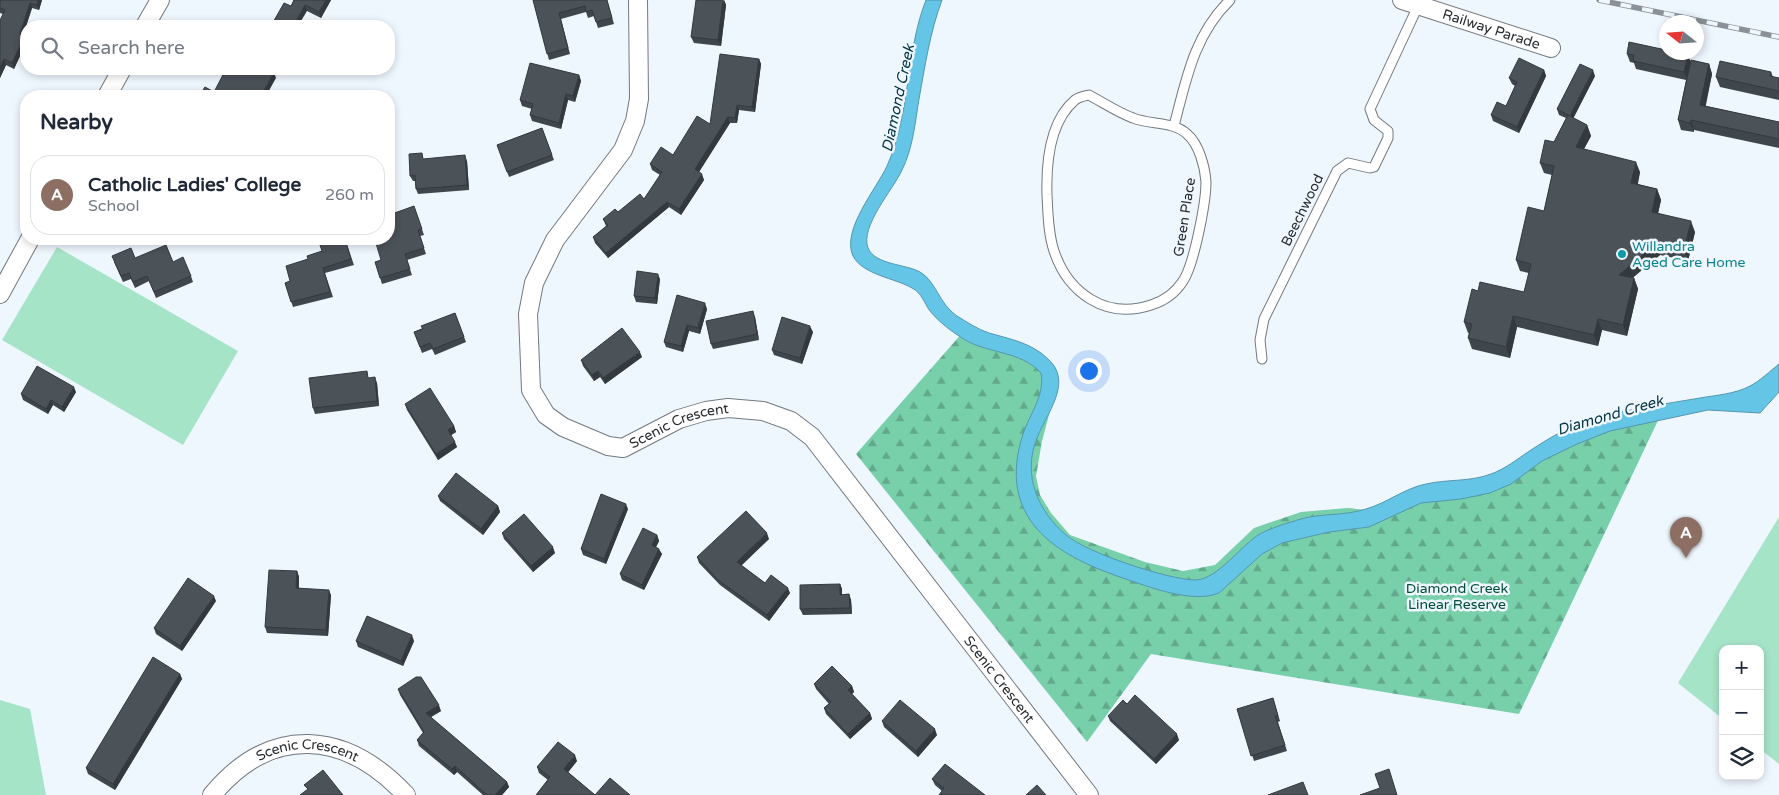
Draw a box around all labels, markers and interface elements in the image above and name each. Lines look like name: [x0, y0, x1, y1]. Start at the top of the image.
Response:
street label: Railway Parade: [1440, 6, 1542, 53]
north arrow: [1659, 15, 1704, 60]
search box: [20, 20, 395, 75]
icon: search: [38, 34, 66, 62]
text: Search here: [78, 37, 185, 59]
water label: Diamond Creek: [878, 41, 919, 154]
text: Nearby: [40, 110, 113, 135]
street label: Beechwood: [1278, 171, 1327, 249]
text: Catholic Ladies' College: [88, 174, 301, 196]
street label: Green Place: [1170, 176, 1199, 258]
text: A: [51, 185, 63, 205]
text: 260 m: [325, 185, 374, 205]
text: School: [88, 196, 140, 216]
place label: Willandra Aged Care Home: [1632, 238, 1746, 271]
marker: Willandra Aged Care Home: [1616, 248, 1628, 260]
your location: [1076, 358, 1102, 384]
water label: Diamond Creek: [1555, 391, 1667, 439]
street label: Scenic Crescent: [627, 400, 730, 452]
pin: A: [1670, 517, 1702, 558]
park label: Diamond Creek Linear Reserve: [1406, 580, 1509, 613]
street label: Scenic Crescent: [960, 633, 1039, 727]
map controls: [1719, 645, 1764, 780]
button: +: [1719, 645, 1764, 690]
button: −: [1719, 690, 1764, 735]
button: layers: [1719, 735, 1764, 780]
street label: Scenic Crescent: [253, 736, 362, 766]

